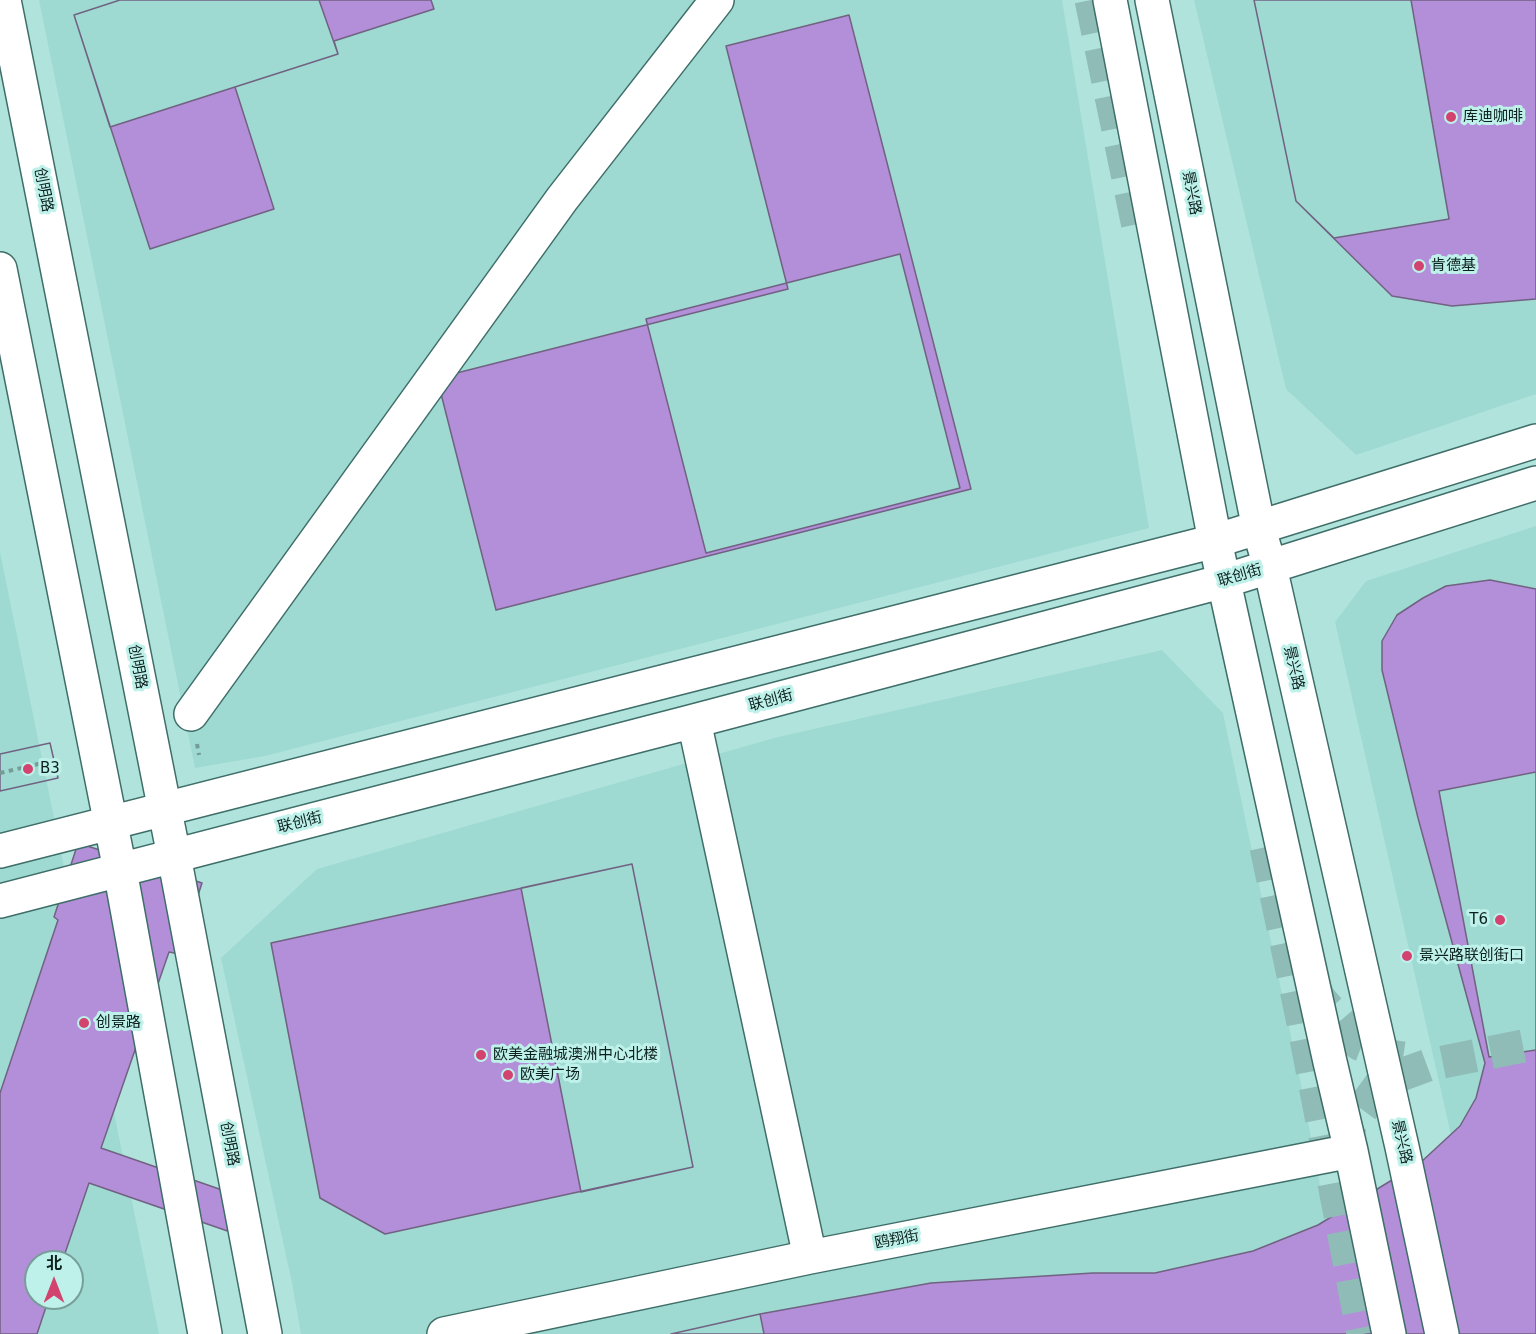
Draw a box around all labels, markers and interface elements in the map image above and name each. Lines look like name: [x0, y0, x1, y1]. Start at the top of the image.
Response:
place label: 库迪咖啡: [1463, 108, 1523, 126]
marker: 库迪咖啡: [1444, 110, 1458, 124]
street label: 创明路: [30, 166, 56, 214]
street label: 景兴路: [1178, 169, 1204, 217]
place label: 肯德基: [1431, 257, 1476, 275]
marker: 肯德基: [1412, 259, 1426, 273]
street label: 联创街: [1216, 561, 1264, 591]
street label: 创明路: [124, 643, 150, 691]
street label: 景兴路: [1279, 644, 1307, 692]
street label: 联创街: [747, 686, 795, 716]
place label: B3: [40, 760, 60, 778]
marker: B3: [21, 762, 35, 776]
street label: 联创街: [276, 809, 324, 837]
place label: T6: [1469, 911, 1488, 929]
marker: T6: [1493, 913, 1507, 927]
place label: 景兴路联创街口: [1419, 947, 1524, 965]
marker: 景兴路联创街口: [1400, 949, 1414, 963]
place label: 创景路: [96, 1014, 141, 1032]
marker: 创景路: [77, 1016, 91, 1030]
place label: 欧美金融城澳洲中心北楼: [493, 1046, 658, 1064]
marker: 欧美金融城澳洲中心北楼: [474, 1048, 488, 1062]
place label: 欧美广场: [520, 1066, 580, 1084]
marker: 欧美广场: [501, 1068, 515, 1082]
street label: 景兴路: [1387, 1118, 1415, 1166]
street label: 创明路: [216, 1120, 242, 1168]
street label: 鸥翔街: [873, 1227, 921, 1253]
north arrow: [24, 1250, 84, 1310]
text: 北: [46, 1254, 62, 1273]

